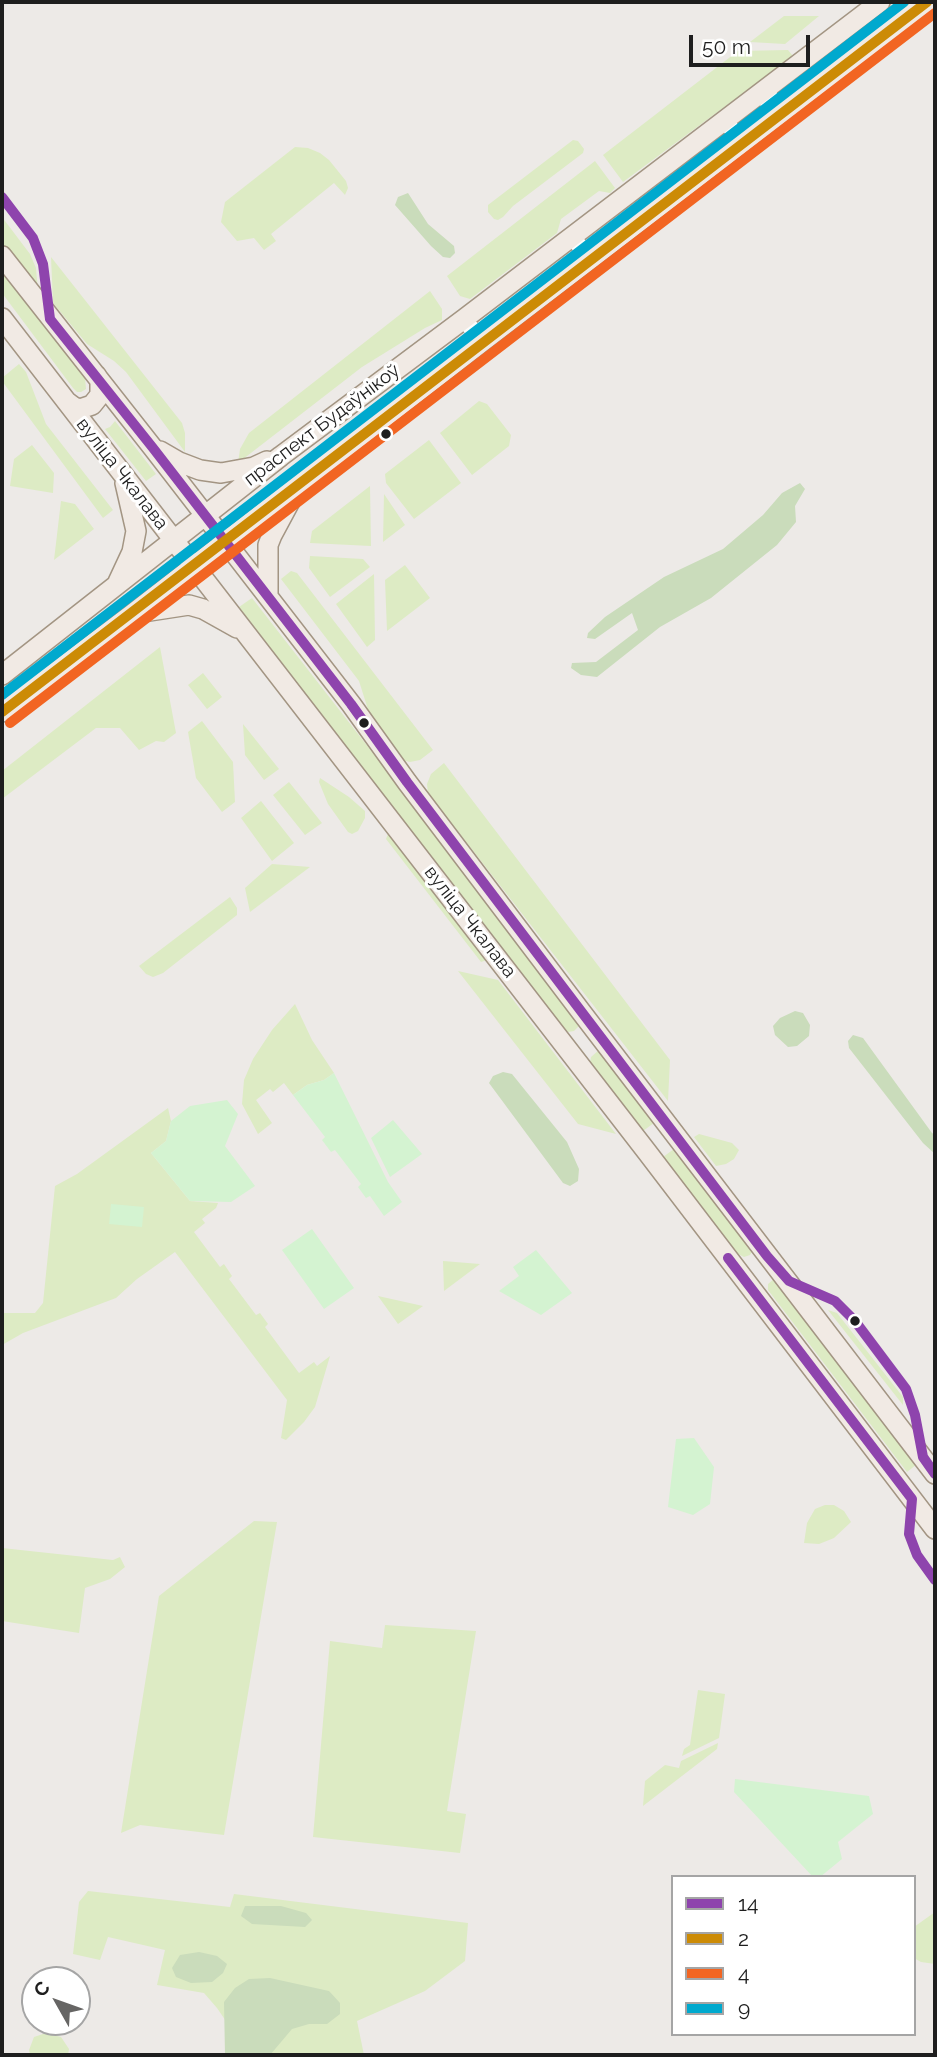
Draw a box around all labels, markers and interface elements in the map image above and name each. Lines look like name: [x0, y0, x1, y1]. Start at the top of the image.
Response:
scale bar: [692, 21, 813, 65]
text: 50 m: [702, 34, 751, 59]
street label: праспект Будаўнікоў: [240, 359, 404, 491]
street label: вуліца Чкалава: [71, 414, 173, 534]
unlabelled marker: [379, 427, 393, 441]
unlabelled marker: [357, 716, 371, 730]
street label: вуліца Чкалава: [419, 862, 521, 982]
unlabelled marker: [848, 1314, 862, 1328]
legend: [671, 1875, 916, 2036]
text: 14: [738, 1891, 758, 1916]
text: 2: [738, 1926, 749, 1951]
text: 4: [738, 1961, 749, 1986]
north arrow: [21, 1966, 91, 2036]
text: С: [29, 1977, 54, 2001]
text: 9: [738, 1996, 750, 2021]

